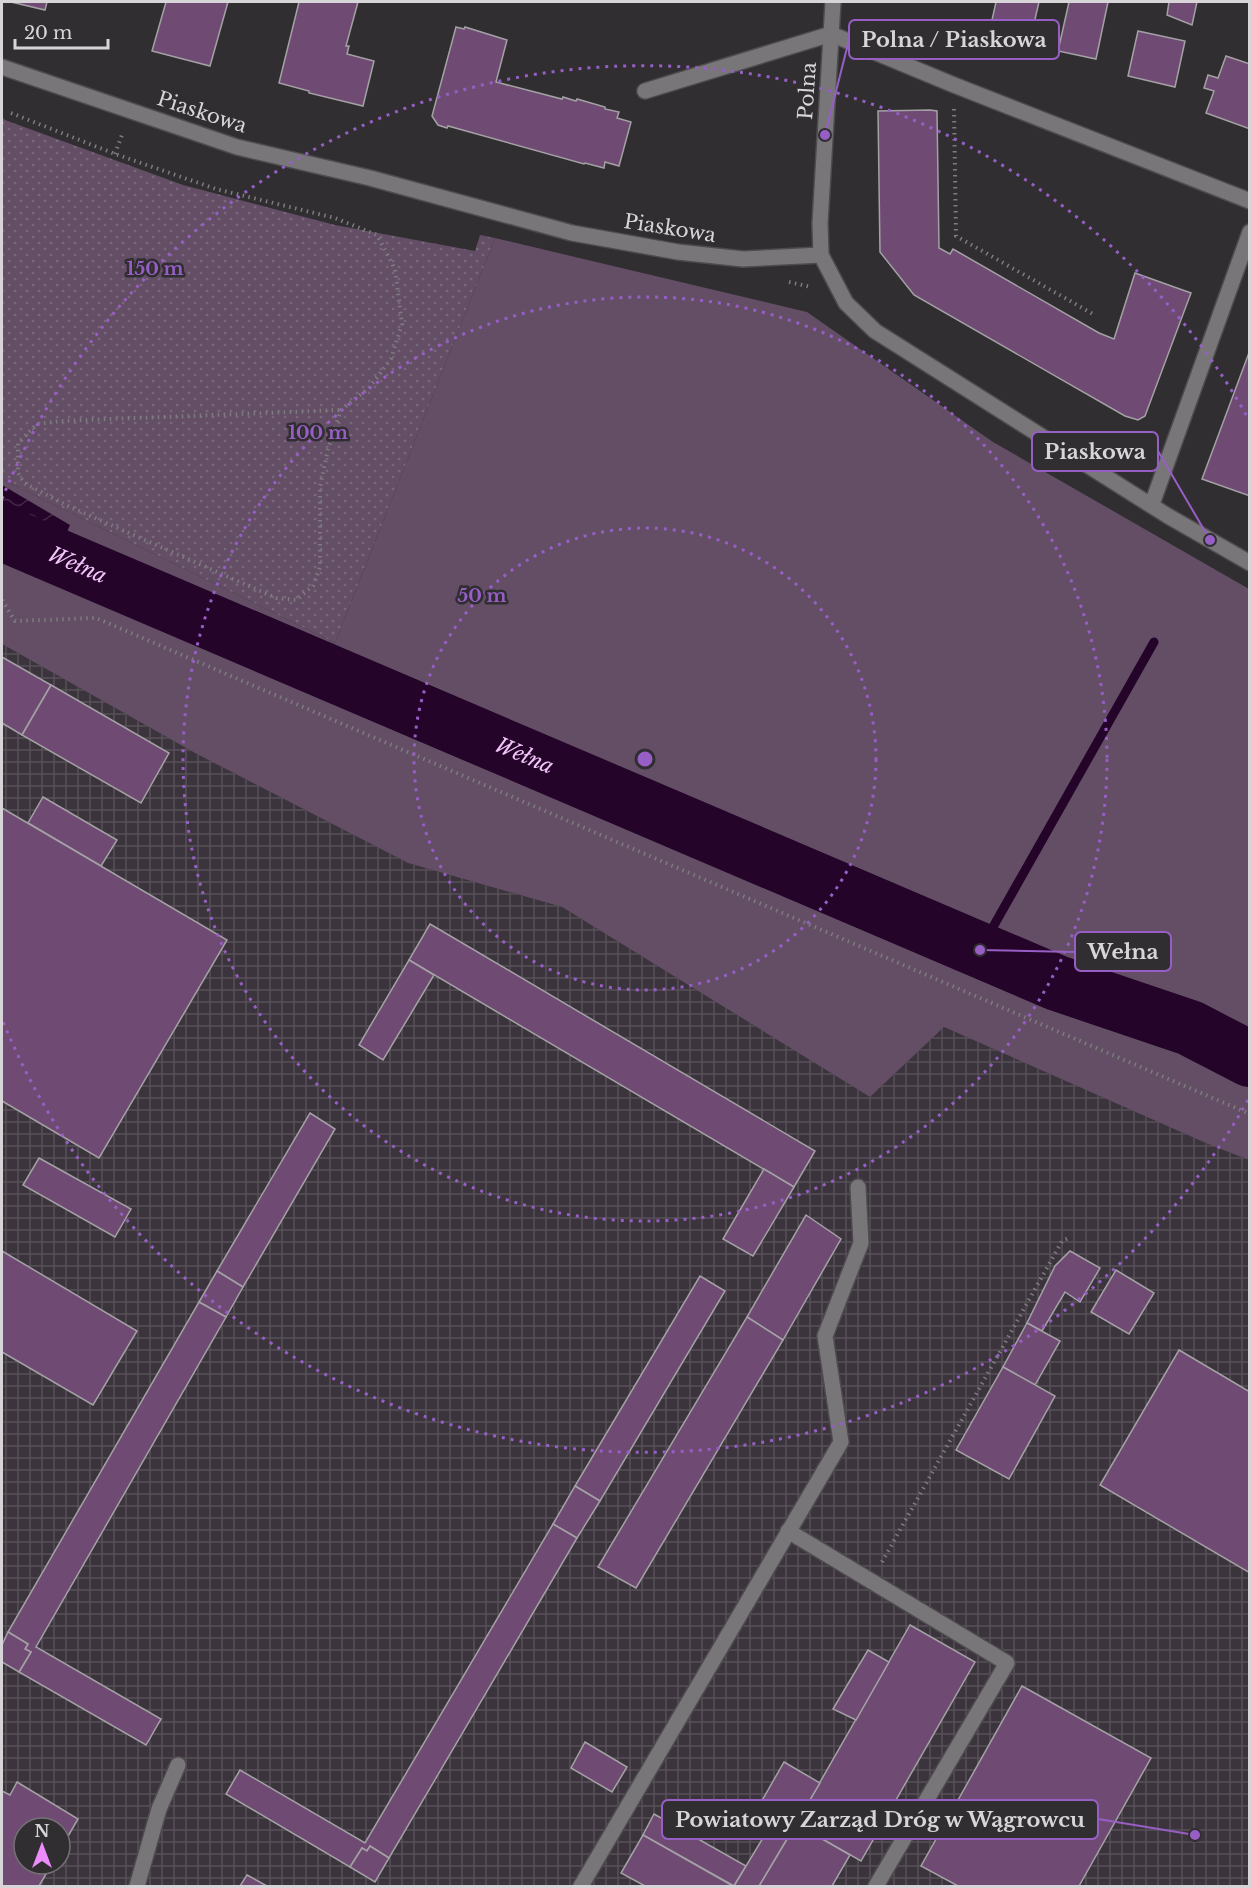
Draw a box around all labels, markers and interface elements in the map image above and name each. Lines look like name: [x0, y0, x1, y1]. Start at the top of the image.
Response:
scale bar: [15, 12, 108, 50]
callout: Polna / Piaskowa: [849, 20, 1059, 59]
text: 20 m: [24, 22, 72, 44]
text: Polna / Piaskowa: [861, 27, 1047, 53]
street label: Polna: [793, 61, 821, 121]
street label: Piaskowa: [154, 86, 251, 138]
street label: Piaskowa: [622, 209, 719, 247]
text: 150 m: [127, 258, 184, 280]
text: 100 m: [288, 422, 348, 444]
callout: Piaskowa: [1032, 432, 1158, 471]
text: Piaskowa: [1044, 439, 1146, 465]
water label: Wełna: [44, 541, 111, 589]
text: 50 m: [458, 585, 507, 607]
water label: Wełna: [491, 732, 558, 780]
centre of rings: [635, 749, 655, 769]
callout: Wełna: [1075, 932, 1171, 971]
text: Wełna: [1086, 939, 1159, 965]
callout: Powiatowy Zarząd Dróg w Wągrowcu: [662, 1800, 1098, 1839]
text: Powiatowy Zarząd Dróg w Wągrowcu: [675, 1807, 1085, 1833]
north arrow: [12, 1816, 72, 1876]
text: N: [34, 1821, 50, 1841]

